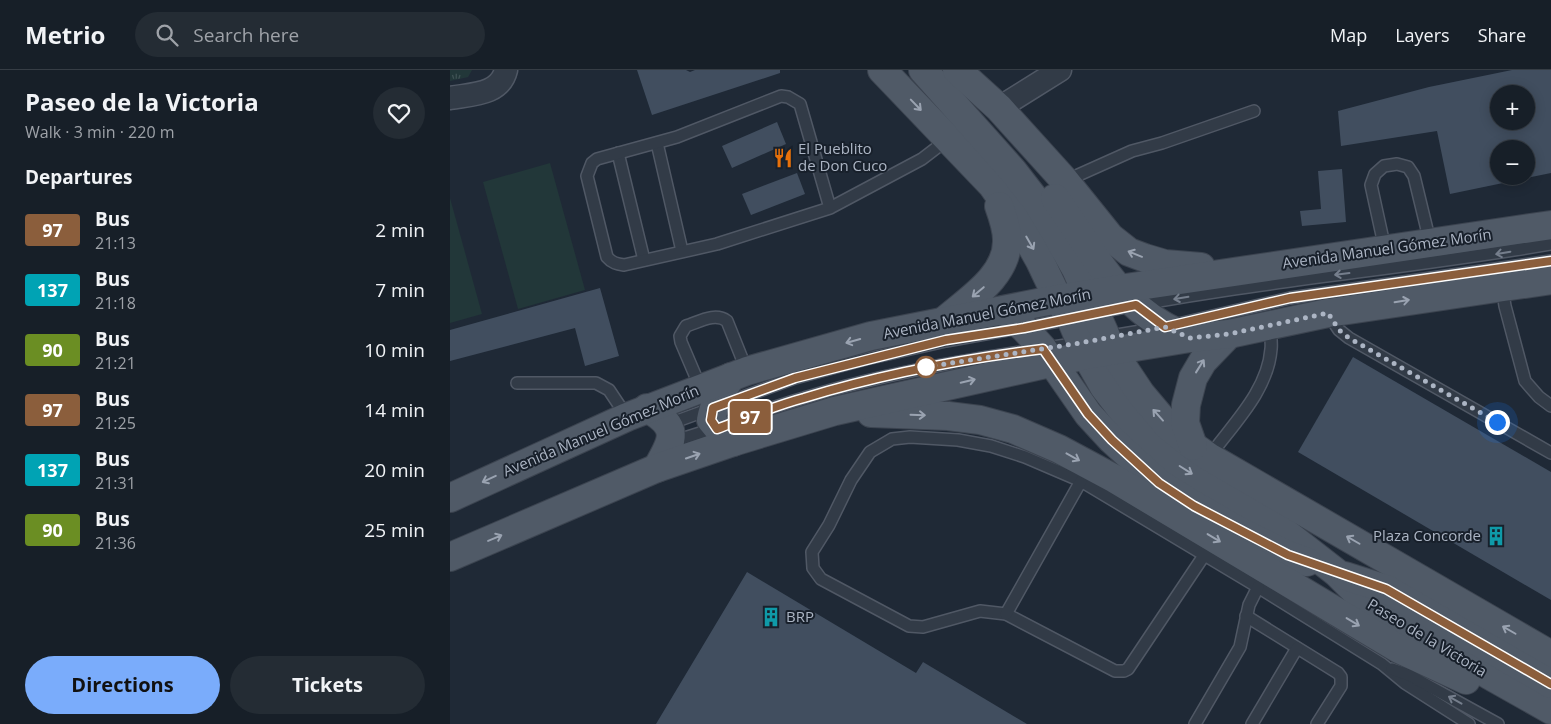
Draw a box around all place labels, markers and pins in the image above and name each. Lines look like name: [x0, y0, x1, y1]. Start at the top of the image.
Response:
place label: El Pueblito de Don Cuco: [798, 138, 887, 175]
restaurant icon: El Pueblito de Don Cuco: [772, 147, 794, 169]
unlabelled marker: [915, 356, 937, 378]
place label: Plaza Concorde: [1373, 525, 1481, 545]
building icon: Plaza Concorde: [1485, 525, 1507, 547]
building icon: BRP: [760, 606, 782, 628]
place label: BRP: [786, 606, 814, 626]

